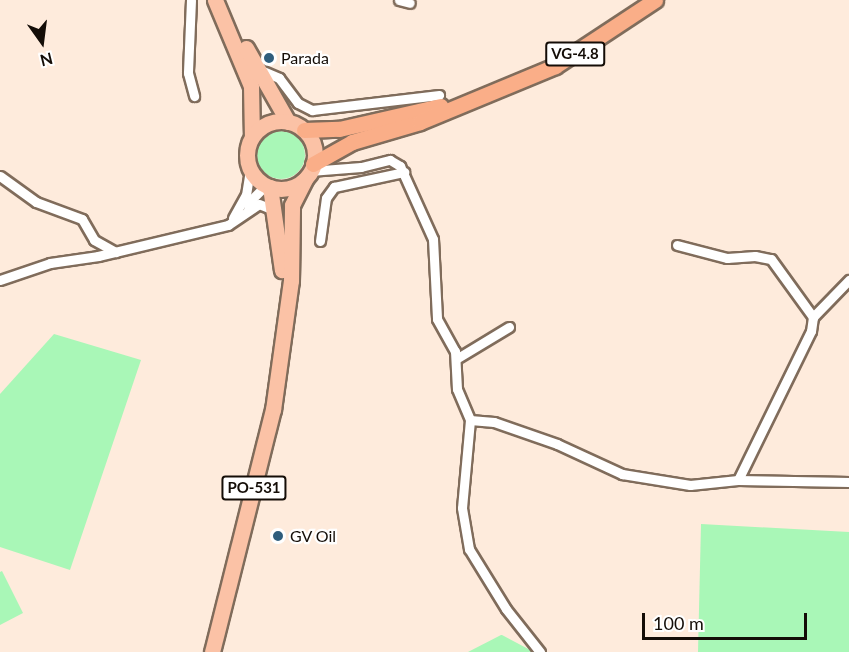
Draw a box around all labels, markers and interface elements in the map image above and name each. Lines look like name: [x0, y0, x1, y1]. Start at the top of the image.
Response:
north arrow: [12, 12, 72, 72]
road number: VG-4.8: [545, 42, 605, 66]
place label: Parada: [281, 48, 329, 68]
text: N: [38, 49, 55, 71]
marker: Parada: [262, 51, 276, 65]
road number: PO-531: [221, 476, 287, 500]
place label: GV Oil: [290, 526, 337, 546]
marker: GV Oil: [271, 529, 285, 543]
scale bar: [645, 601, 810, 639]
text: 100 m: [653, 612, 704, 634]

